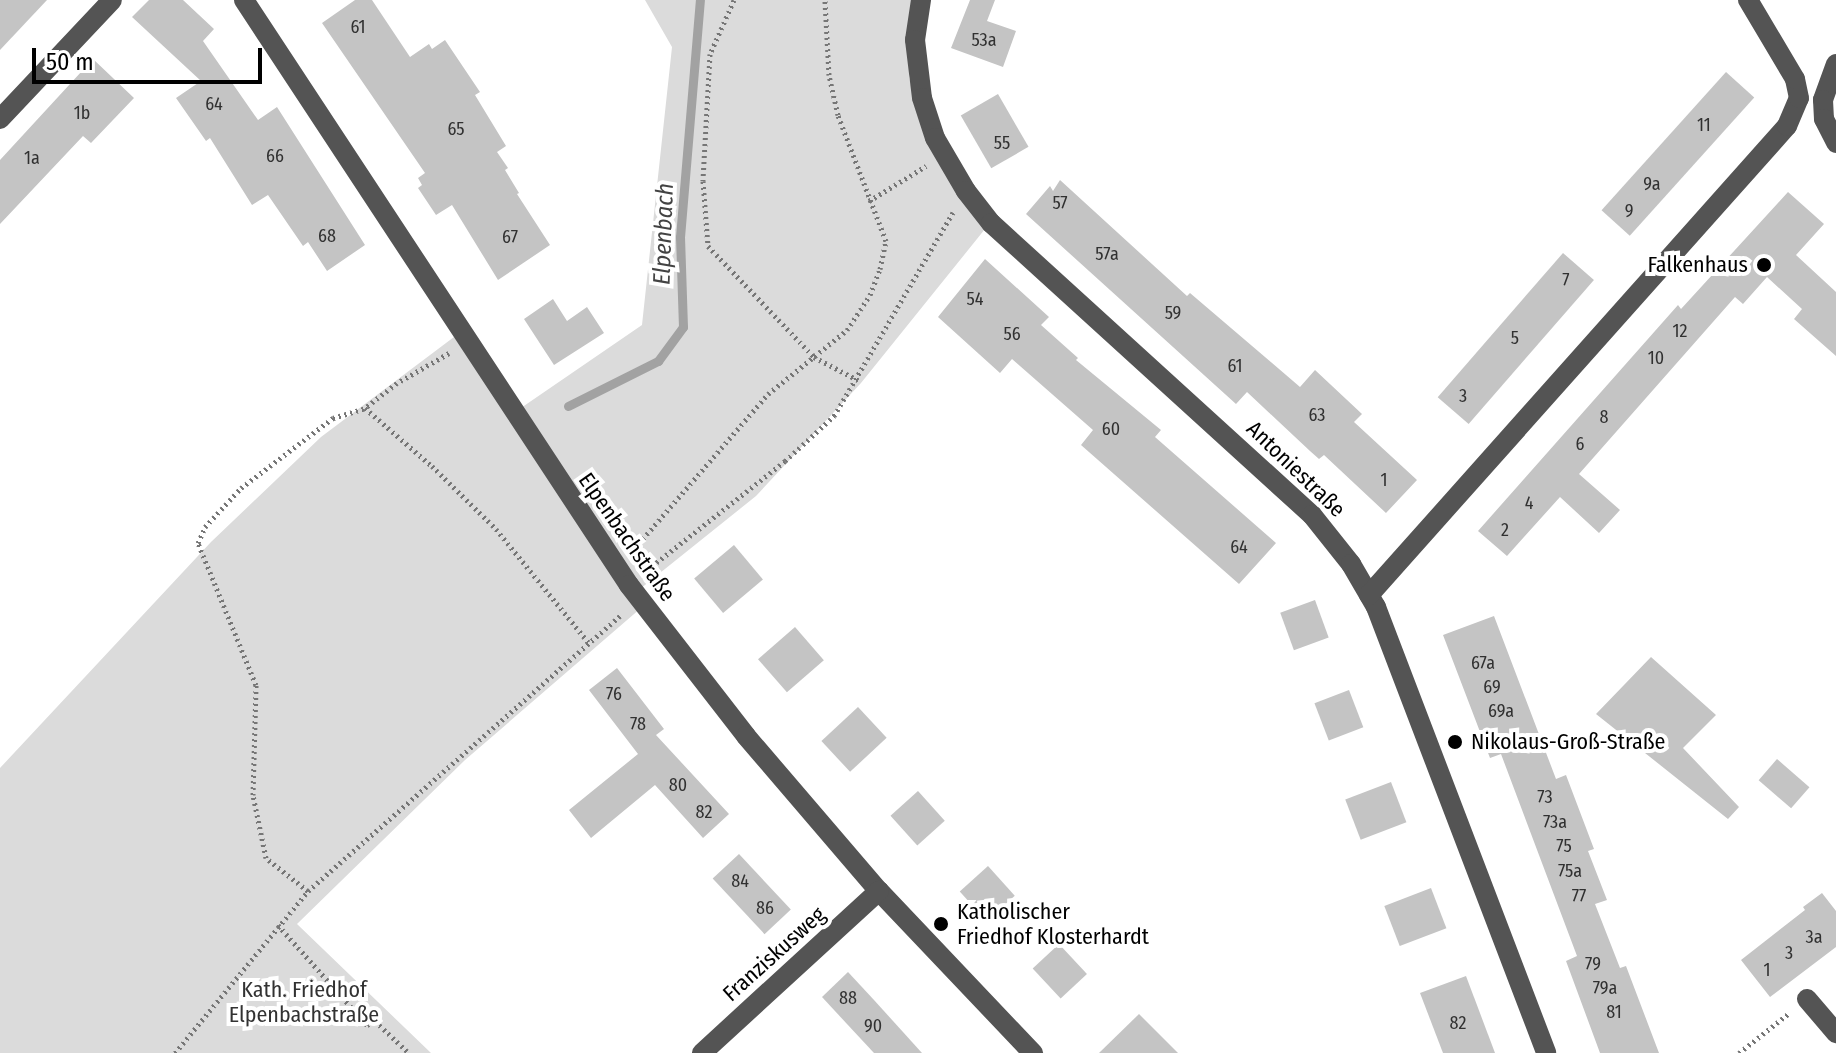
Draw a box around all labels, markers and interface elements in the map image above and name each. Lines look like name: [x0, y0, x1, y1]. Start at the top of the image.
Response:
house number: 61: [350, 16, 366, 38]
house number: 53a: [971, 29, 997, 51]
scale bar: [36, 32, 266, 82]
text: 50 m: [46, 48, 94, 76]
house number: 64: [205, 93, 223, 115]
house number: 1b: [74, 102, 90, 124]
house number: 11: [1697, 114, 1711, 136]
house number: 65: [447, 118, 465, 140]
house number: 55: [994, 132, 1010, 154]
house number: 66: [266, 145, 284, 167]
house number: 1a: [24, 147, 40, 169]
house number: 9a: [1643, 173, 1661, 195]
water label: Elpenbach: [648, 183, 680, 285]
house number: 57: [1052, 192, 1068, 214]
house number: 9: [1625, 200, 1633, 222]
house number: 68: [318, 225, 336, 247]
house number: 67: [502, 226, 518, 248]
house number: 57a: [1095, 243, 1119, 265]
place label: Falkenhaus: [1648, 252, 1748, 278]
marker: Falkenhaus: [1755, 256, 1773, 274]
house number: 7: [1562, 269, 1570, 291]
house number: 54: [967, 288, 983, 310]
house number: 59: [1165, 302, 1181, 324]
house number: 12: [1673, 320, 1687, 342]
house number: 56: [1003, 323, 1021, 345]
house number: 5: [1511, 327, 1519, 349]
house number: 10: [1648, 347, 1664, 369]
house number: 61: [1227, 355, 1243, 377]
house number: 3: [1459, 385, 1467, 407]
house number: 63: [1309, 404, 1325, 426]
house number: 8: [1600, 406, 1608, 428]
street label: Antoniestraße: [1241, 416, 1351, 522]
house number: 60: [1102, 418, 1120, 440]
house number: 6: [1576, 433, 1584, 455]
street label: Elpenbachstraße: [573, 468, 681, 606]
house number: 1: [1380, 469, 1388, 491]
house number: 4: [1525, 492, 1533, 514]
house number: 2: [1501, 519, 1509, 541]
house number: 64: [1230, 536, 1248, 558]
house number: 67a: [1471, 652, 1495, 674]
house number: 69: [1483, 676, 1501, 698]
house number: 76: [606, 683, 622, 705]
house number: 69a: [1488, 700, 1514, 722]
house number: 78: [630, 713, 646, 735]
place label: Nikolaus-Groß-Straße: [1471, 729, 1665, 755]
marker: Nikolaus-Groß-Straße: [1446, 733, 1464, 751]
house number: 80: [669, 774, 687, 796]
house number: 73: [1537, 786, 1553, 808]
house number: 82: [696, 801, 712, 823]
house number: 73a: [1543, 811, 1567, 833]
house number: 75: [1556, 835, 1572, 857]
house number: 75a: [1558, 860, 1582, 882]
house number: 84: [731, 870, 749, 892]
house number: 77: [1572, 885, 1586, 907]
house number: 86: [756, 897, 774, 919]
place label: Katholischer Friedhof Klosterhardt: [957, 898, 1149, 950]
street label: Franziskusweg: [717, 901, 831, 1007]
marker: Katholischer Friedhof Klosterhardt: [932, 915, 950, 933]
house number: 3a: [1806, 926, 1822, 948]
house number: 3: [1785, 942, 1793, 964]
house number: 79: [1585, 953, 1601, 975]
house number: 1: [1763, 959, 1771, 981]
park label: Kath. Friedhof Elpenbachstraße: [229, 976, 379, 1028]
house number: 79a: [1593, 977, 1617, 999]
house number: 88: [839, 987, 857, 1009]
house number: 81: [1606, 1001, 1622, 1023]
house number: 82: [1450, 1012, 1466, 1034]
house number: 90: [864, 1015, 882, 1037]

